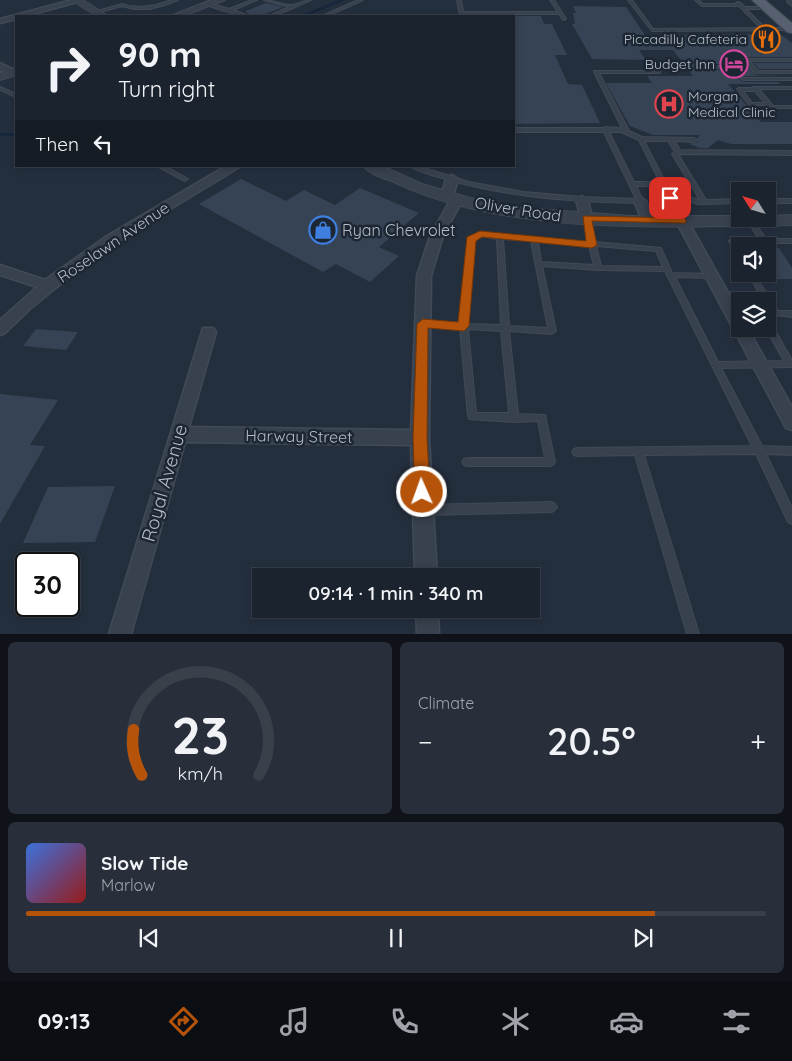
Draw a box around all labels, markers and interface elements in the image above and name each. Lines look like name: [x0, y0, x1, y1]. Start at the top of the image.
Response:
restaurant icon: Piccadilly Cafeteria: [751, 24, 781, 54]
place label: Piccadilly Cafeteria: [624, 30, 747, 48]
text: 90 m: [118, 32, 201, 76]
icon: right: [35, 35, 100, 100]
hotel icon: Budget Inn: [719, 49, 749, 79]
place label: Budget Inn: [645, 55, 715, 73]
text: Turn right: [118, 75, 215, 103]
place label: Morgan Medical Clinic: [688, 87, 775, 121]
hospital icon: Morgan Medical Clinic: [654, 89, 684, 119]
icon: left: [89, 130, 117, 158]
text: Then: [35, 132, 79, 156]
pin: [649, 177, 691, 219]
north arrow: [731, 182, 776, 228]
map controls: [731, 182, 776, 337]
icon: arrive: [656, 184, 684, 212]
street label: Oliver Road: [473, 192, 563, 226]
street label: Roselawn Avenue: [53, 197, 173, 287]
shop icon: Ryan Chevrolet: [308, 215, 338, 245]
place label: Ryan Chevrolet: [342, 220, 456, 240]
button: sound: [731, 237, 776, 282]
button: layers: [731, 292, 776, 337]
street label: Royal Avenue: [136, 422, 192, 544]
street label: Harway Street: [245, 425, 353, 447]
position arrow: [395, 465, 447, 517]
speed limit sign: 30: [15, 552, 80, 617]
text: 09:14 · 1 min · 340 m: [309, 581, 483, 605]
text: Climate: [418, 693, 474, 713]
text: 23: [171, 702, 229, 767]
text: 20.5°: [547, 717, 636, 765]
text: −: [418, 724, 433, 759]
text: +: [750, 724, 766, 759]
text: km/h: [177, 762, 223, 784]
text: Slow Tide: [101, 851, 189, 875]
text: Marlow: [101, 875, 155, 895]
icon: previous: [135, 924, 163, 952]
icon: pause: [382, 924, 410, 952]
icon: next: [629, 924, 657, 952]
icon: directions: [166, 1004, 201, 1039]
icon: music: [277, 1004, 312, 1039]
icon: phone: [387, 1004, 422, 1039]
icon: climate: [498, 1004, 533, 1039]
icon: car: [609, 1004, 644, 1039]
icon: filters: [719, 1004, 754, 1039]
text: 09:13: [38, 1007, 90, 1035]

